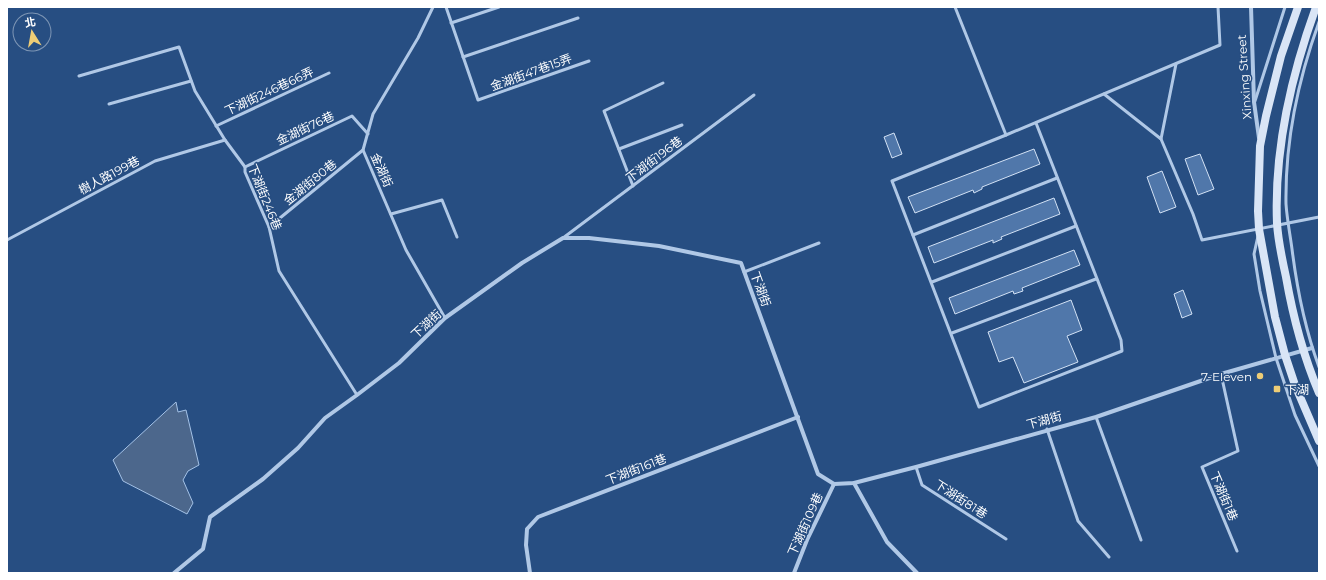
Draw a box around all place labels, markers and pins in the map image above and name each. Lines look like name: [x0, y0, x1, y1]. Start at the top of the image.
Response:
place label: 7-Eleven: [1201, 369, 1252, 384]
marker: 7-Eleven: [1255, 371, 1265, 381]
place label: 下湖: [1285, 382, 1309, 397]
marker: 下湖: [1272, 384, 1282, 394]

